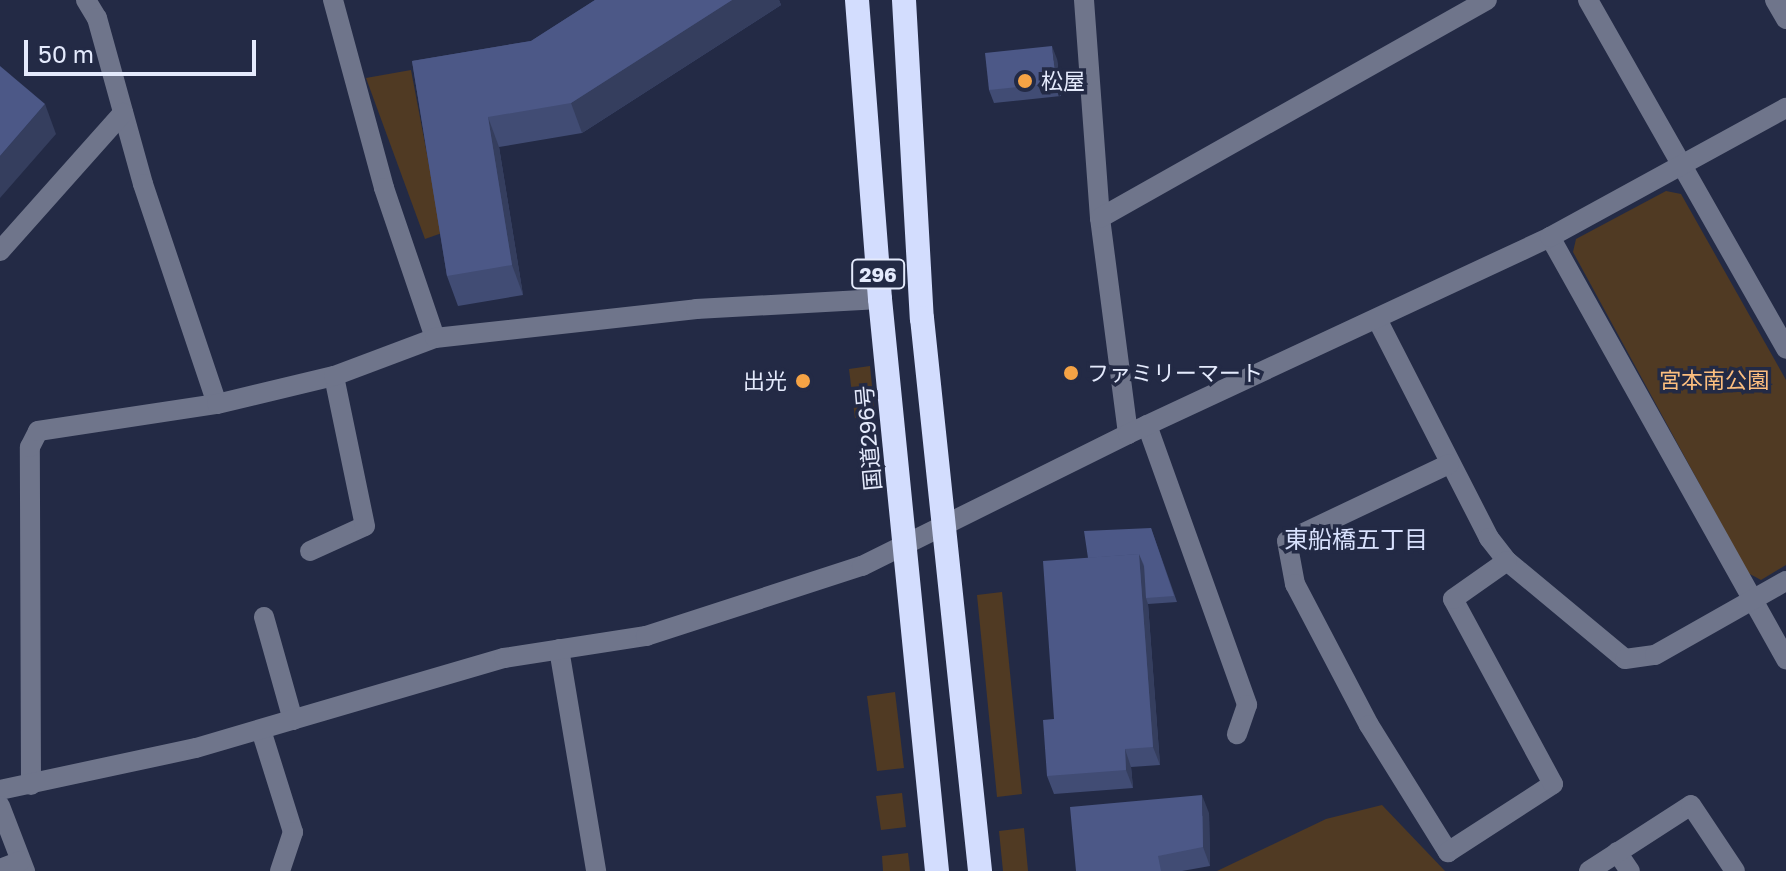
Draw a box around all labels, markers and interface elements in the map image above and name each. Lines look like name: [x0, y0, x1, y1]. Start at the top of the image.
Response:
scale bar: [28, 24, 260, 74]
text: 50 m: [38, 39, 94, 68]
place label: 松屋: [1041, 68, 1085, 94]
marker: 松屋: [1016, 72, 1034, 90]
road number: 296: [850, 258, 906, 290]
place label: ファミリーマート: [1087, 360, 1263, 386]
marker: ファミリーマート: [1062, 364, 1080, 382]
park label: 宮本南公園: [1659, 367, 1769, 393]
place label: 出光: [743, 368, 787, 394]
marker: 出光: [794, 372, 812, 390]
street label: 国道296号: [850, 384, 886, 492]
district label: 東船橋五丁目: [1284, 525, 1428, 553]

